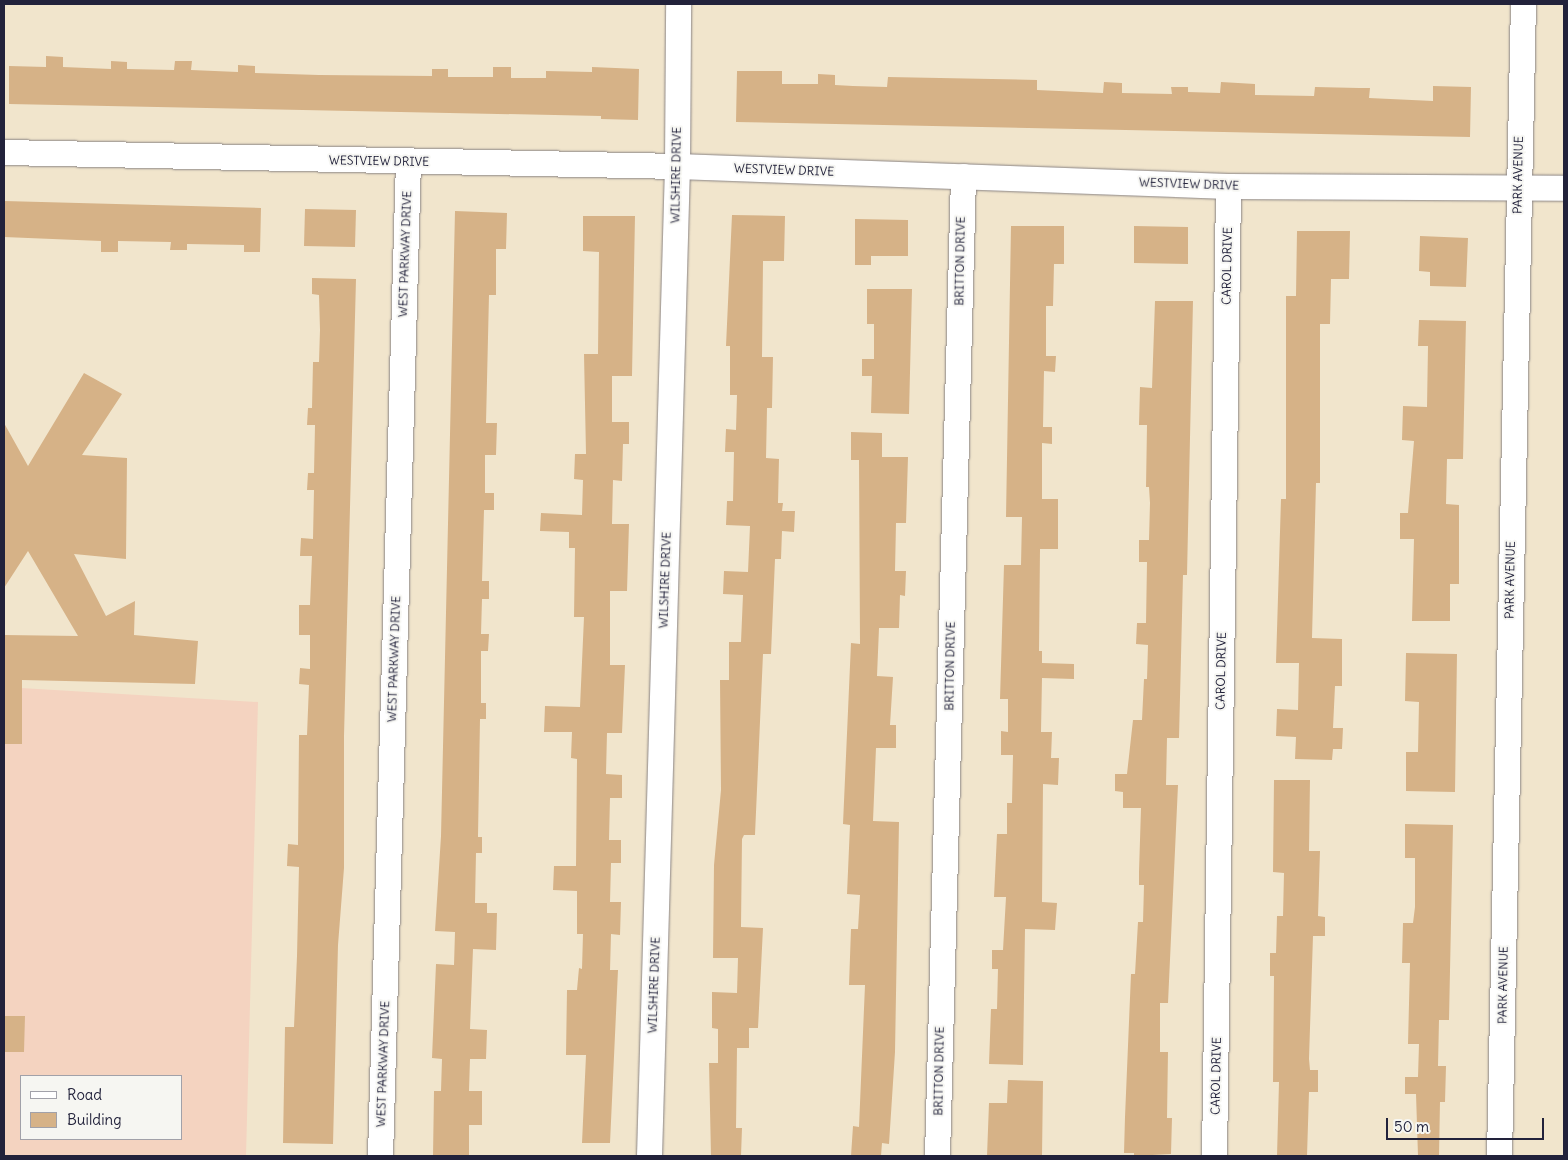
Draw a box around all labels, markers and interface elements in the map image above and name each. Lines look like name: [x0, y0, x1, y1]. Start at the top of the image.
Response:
street label: WILSHIRE DRIVE: [668, 127, 684, 223]
street label: PARK AVENUE: [1510, 136, 1526, 214]
street label: WESTVIEW DRIVE: [329, 153, 429, 169]
street label: WESTVIEW DRIVE: [734, 161, 834, 179]
street label: WESTVIEW DRIVE: [1139, 175, 1239, 193]
street label: WEST PARKWAY DRIVE: [396, 191, 414, 317]
street label: BRITTON DRIVE: [952, 216, 968, 306]
street label: CAROL DRIVE: [1219, 227, 1235, 305]
street label: WILSHIRE DRIVE: [656, 531, 674, 629]
street label: PARK AVENUE: [1502, 541, 1518, 619]
street label: WEST PARKWAY DRIVE: [385, 596, 403, 722]
street label: BRITTON DRIVE: [942, 621, 958, 711]
street label: CAROL DRIVE: [1213, 632, 1229, 710]
street label: WILSHIRE DRIVE: [645, 936, 663, 1034]
street label: PARK AVENUE: [1495, 946, 1511, 1024]
street label: WEST PARKWAY DRIVE: [374, 1001, 392, 1127]
street label: BRITTON DRIVE: [931, 1026, 947, 1116]
street label: CAROL DRIVE: [1208, 1037, 1224, 1115]
legend: [20, 1075, 182, 1140]
text: Road: [67, 1085, 102, 1104]
scale bar: [1388, 1108, 1546, 1140]
text: Building: [67, 1110, 122, 1129]
text: 50 m: [1394, 1117, 1429, 1136]

